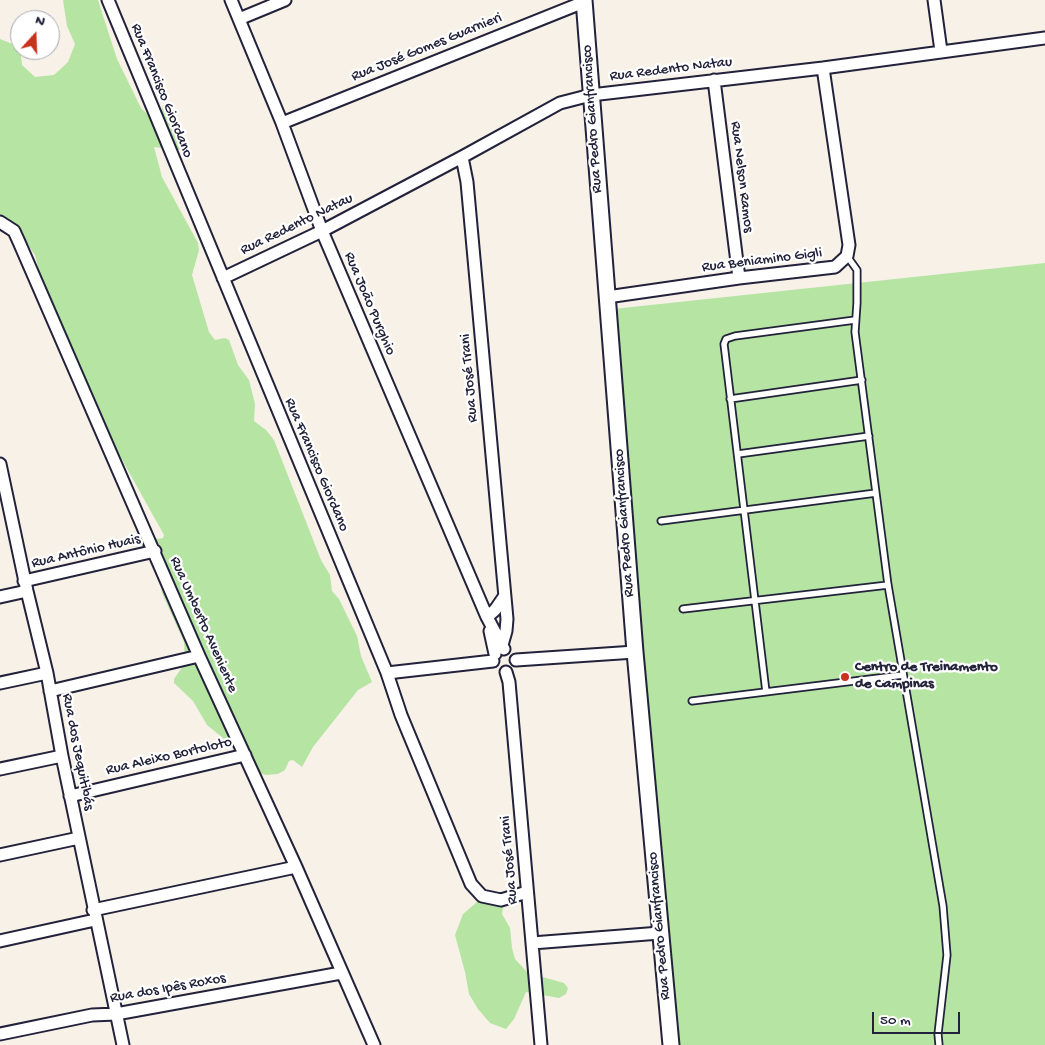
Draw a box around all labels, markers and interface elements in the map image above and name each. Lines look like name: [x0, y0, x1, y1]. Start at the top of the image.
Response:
north arrow: [10, 10, 60, 60]
street label: Rua José Gomes Guarnieri: [349, 10, 505, 86]
text: N: [33, 12, 47, 31]
street label: Rua Francisco Giordano: [126, 21, 196, 161]
street label: Rua Pedro Gianfrancisco: [579, 44, 607, 194]
street label: Rua Redento Natau: [609, 54, 733, 86]
street label: Rua Nelson Ramos: [725, 120, 757, 234]
street label: Rua Redento Natau: [238, 190, 356, 260]
street label: Rua Beniamino Gigli: [701, 245, 823, 277]
street label: Rua João Purghio: [339, 250, 399, 358]
street label: Rua José Trani: [457, 333, 483, 423]
street label: Rua Francisco Giordano: [280, 395, 352, 535]
street label: Rua Pedro Gianfrancisco: [611, 448, 639, 598]
street label: Rua Antônio Huais: [30, 531, 142, 573]
street label: Rua Umberto Aveniente: [165, 554, 241, 696]
place label: Centro de Treinamento de Campinas: [855, 659, 998, 694]
marker: Centro de Treinamento de Campinas: [839, 671, 851, 683]
street label: Rua dos Jequitibás: [57, 692, 97, 812]
street label: Rua Aleixo Bortoloto: [104, 734, 234, 780]
street label: Rua José Trani: [497, 815, 523, 905]
street label: Rua Pedro Gianfrancisco: [645, 851, 675, 1001]
street label: Rua dos Ipês Roxos: [109, 970, 227, 1008]
scale bar: [875, 1002, 962, 1034]
text: 50 m: [880, 1012, 911, 1030]

